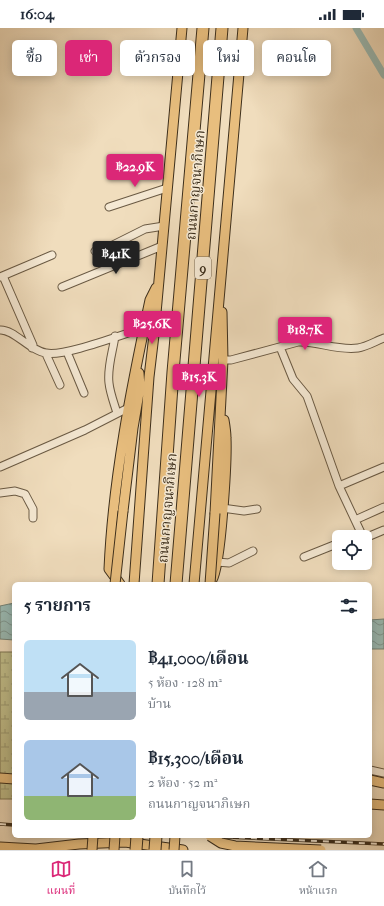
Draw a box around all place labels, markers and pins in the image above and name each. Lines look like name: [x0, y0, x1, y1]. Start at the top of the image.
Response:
pin: ฿22.9K: [102, 154, 168, 188]
pin: ฿41K: [92, 241, 140, 275]
pin: ฿25.6K: [119, 311, 185, 345]
pin: ฿18.7K: [272, 317, 338, 351]
pin: ฿15.3K: [166, 364, 232, 398]

